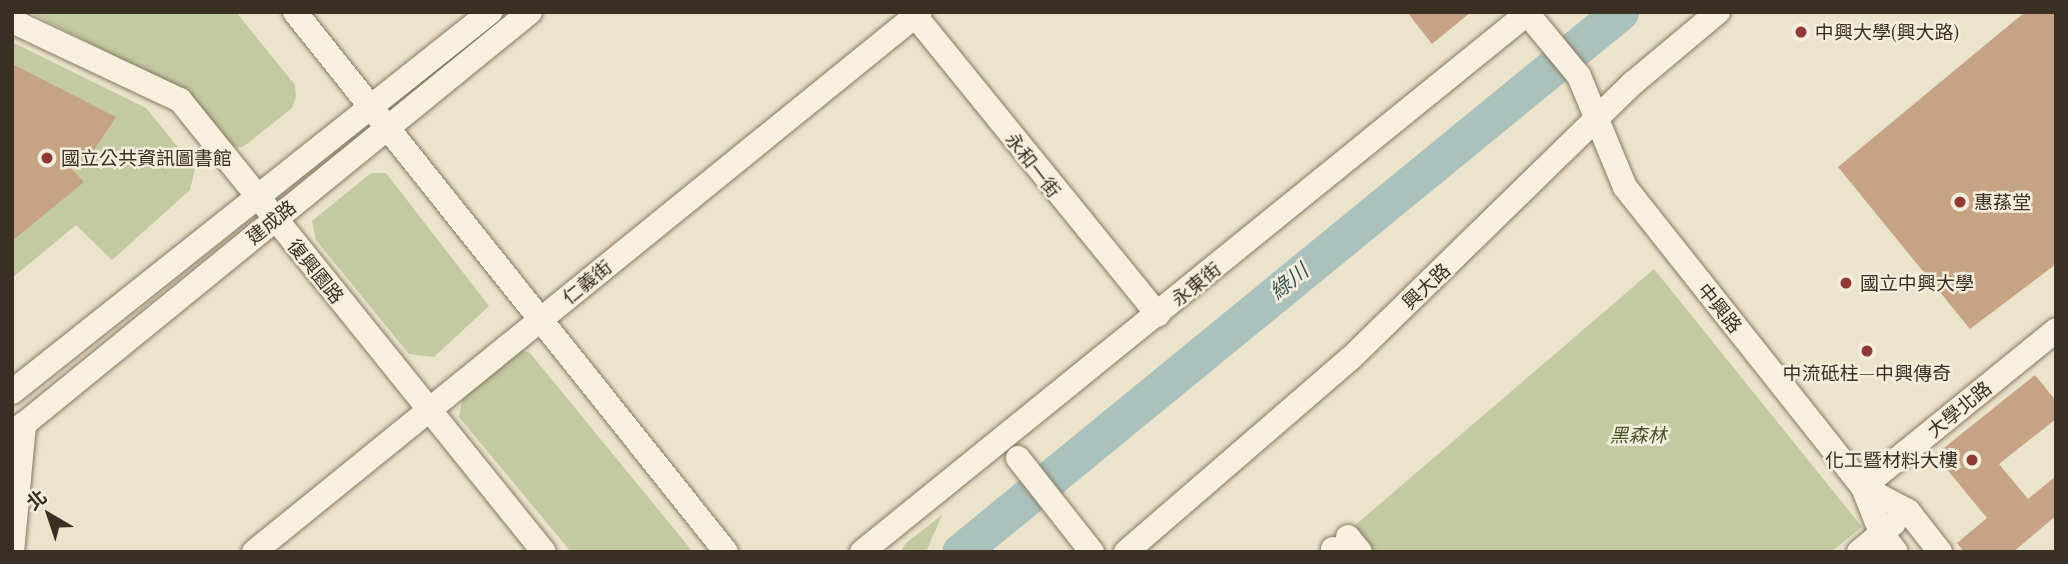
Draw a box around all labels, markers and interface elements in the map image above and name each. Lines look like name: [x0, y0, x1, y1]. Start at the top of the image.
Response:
place label: 中興大學(興大路): [1815, 21, 1959, 43]
marker: 中興大學(興大路): [1793, 24, 1809, 40]
street label: 永和一街: [1001, 128, 1065, 202]
place label: 國立公共資訊圖書館: [61, 147, 232, 169]
marker: 國立公共資訊圖書館: [39, 150, 55, 166]
place label: 惠蓀堂: [1974, 191, 2031, 213]
marker: 惠蓀堂: [1952, 194, 1968, 210]
street label: 建成路: [242, 195, 300, 249]
street label: 復興園路: [283, 234, 349, 308]
street label: 仁義街: [558, 255, 616, 309]
street label: 永東街: [1167, 257, 1225, 311]
water label: 綠川: [1264, 257, 1312, 303]
street label: 興大路: [1397, 258, 1455, 314]
place label: 國立中興大學: [1860, 272, 1974, 294]
marker: 國立中興大學: [1838, 275, 1854, 291]
street label: 中興路: [1693, 279, 1747, 337]
marker: 中流砥柱—中興傳奇: [1859, 343, 1875, 359]
place label: 中流砥柱—中興傳奇: [1783, 362, 1951, 384]
street label: 大學北路: [1922, 376, 1996, 442]
park label: 黑森林: [1610, 424, 1666, 446]
place label: 化工暨材料大樓: [1825, 449, 1958, 471]
marker: 化工暨材料大樓: [1964, 452, 1980, 468]
north arrow: [14, 480, 84, 550]
text: 北: [20, 483, 51, 515]

